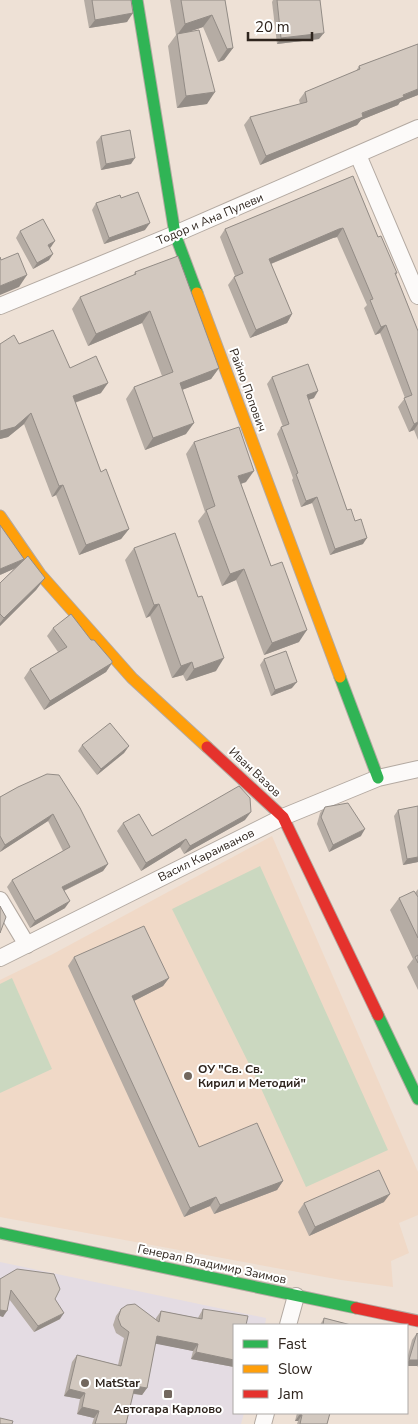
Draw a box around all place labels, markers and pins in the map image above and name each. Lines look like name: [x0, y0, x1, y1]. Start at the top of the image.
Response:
place label: ОУ "Св. Св. Кирил и Методий": [198, 1061, 306, 1091]
marker: ОУ "Св. Св. Кирил и Методий": [182, 1070, 194, 1082]
place label: MatStar: [95, 1375, 140, 1391]
marker: MatStar: [79, 1377, 91, 1389]
marker: Автогара Карлово: [162, 1388, 174, 1400]
place label: Автогара Карлово: [114, 1401, 222, 1417]

